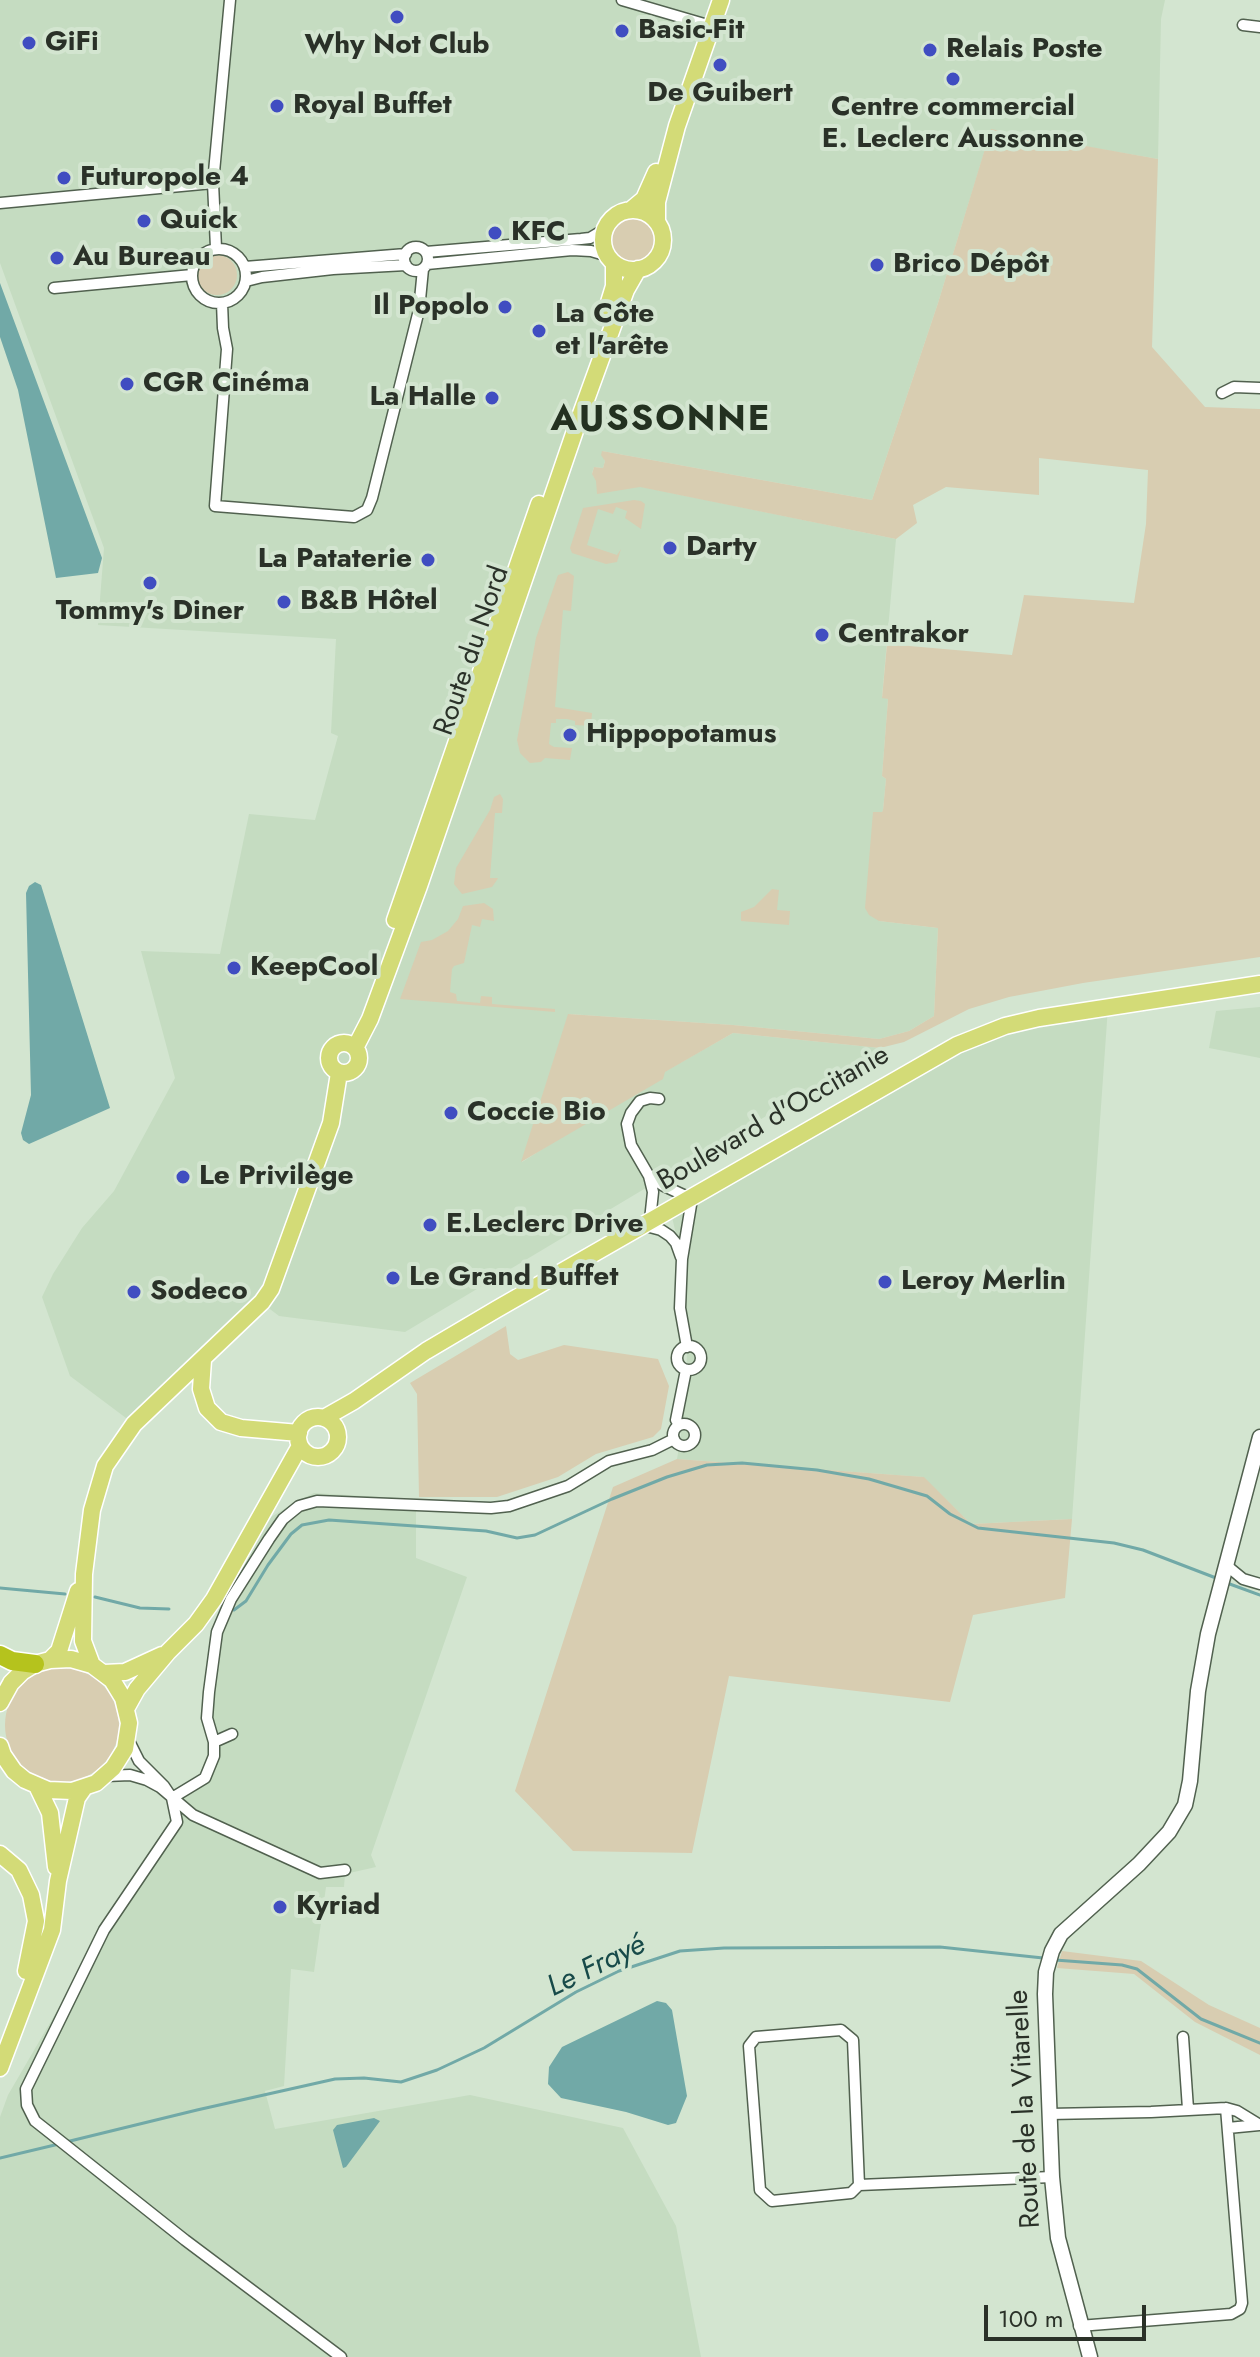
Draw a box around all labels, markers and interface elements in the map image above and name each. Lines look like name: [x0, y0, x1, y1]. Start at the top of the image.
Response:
marker: Why Not Club: [388, 8, 406, 26]
place label: Basic-Fit: [638, 14, 744, 48]
marker: Basic-Fit: [613, 22, 631, 40]
place label: GiFi: [45, 26, 99, 60]
place label: Why Not Club: [304, 29, 490, 63]
place label: Relais Poste: [946, 33, 1103, 67]
marker: GiFi: [20, 34, 38, 52]
marker: Relais Poste: [921, 41, 939, 59]
marker: De Guibert: [711, 56, 729, 74]
marker: Centre commercial E. Leclerc Aussonne: [944, 70, 962, 88]
place label: De Guibert: [647, 77, 793, 111]
place label: Royal Buffet: [293, 89, 452, 123]
place label: Centre commercial E. Leclerc Aussonne: [822, 91, 1084, 157]
marker: Royal Buffet: [268, 97, 286, 115]
place label: Futuropole 4: [80, 161, 249, 195]
marker: Futuropole 4: [55, 169, 73, 187]
place label: Quick: [160, 204, 238, 238]
marker: Quick: [135, 212, 153, 230]
place label: KFC: [511, 216, 566, 250]
marker: KFC: [486, 224, 504, 242]
place label: Au Bureau: [73, 241, 211, 275]
place label: Brico Dépôt: [893, 248, 1049, 282]
marker: Au Bureau: [48, 249, 66, 267]
marker: Brico Dépôt: [868, 256, 886, 274]
place label: Il Popolo: [373, 290, 489, 324]
marker: Il Popolo: [496, 298, 514, 316]
place label: La Côte et l'arête: [555, 298, 669, 364]
marker: La Côte et l'arête: [530, 322, 548, 340]
place label: CGR Cinéma: [143, 367, 309, 401]
marker: CGR Cinéma: [118, 375, 136, 393]
place label: La Halle: [369, 381, 476, 415]
marker: La Halle: [483, 389, 501, 407]
district label: AUSSONNE: [550, 399, 772, 443]
place label: Darty: [686, 531, 757, 565]
marker: Darty: [661, 539, 679, 557]
place label: La Pataterie: [258, 543, 412, 577]
marker: La Pataterie: [419, 551, 437, 569]
street label: Route du Nord: [428, 562, 518, 740]
marker: Tommy's Diner: [141, 574, 159, 592]
place label: B&B Hôtel: [300, 585, 438, 619]
marker: B&B Hôtel: [275, 593, 293, 611]
place label: Tommy's Diner: [56, 595, 244, 629]
place label: Centrakor: [838, 618, 969, 652]
marker: Centrakor: [813, 626, 831, 644]
place label: Hippopotamus: [586, 718, 776, 752]
marker: Hippopotamus: [561, 726, 579, 744]
place label: KeepCool: [250, 951, 378, 985]
marker: KeepCool: [225, 959, 243, 977]
street label: Boulevard d'Occitanie: [652, 1039, 896, 1199]
place label: Coccie Bio: [467, 1096, 606, 1130]
marker: Coccie Bio: [442, 1104, 460, 1122]
place label: Le Privilège: [199, 1160, 354, 1194]
marker: Le Privilège: [174, 1168, 192, 1186]
place label: E.Leclerc Drive: [446, 1208, 644, 1242]
marker: E.Leclerc Drive: [421, 1216, 439, 1234]
place label: Le Grand Buffet: [409, 1261, 618, 1295]
place label: Leroy Merlin: [901, 1265, 1066, 1299]
marker: Le Grand Buffet: [384, 1269, 402, 1287]
marker: Leroy Merlin: [876, 1273, 894, 1291]
place label: Sodeco: [150, 1275, 248, 1309]
marker: Sodeco: [125, 1283, 143, 1301]
place label: Kyriad: [296, 1890, 380, 1924]
marker: Kyriad: [271, 1898, 289, 1916]
water label: Le Frayé: [542, 1928, 652, 2006]
street label: Route de la Vitarelle: [1003, 1989, 1049, 2229]
scale bar: [988, 2289, 1150, 2339]
text: 100 m: [998, 2301, 1064, 2336]

